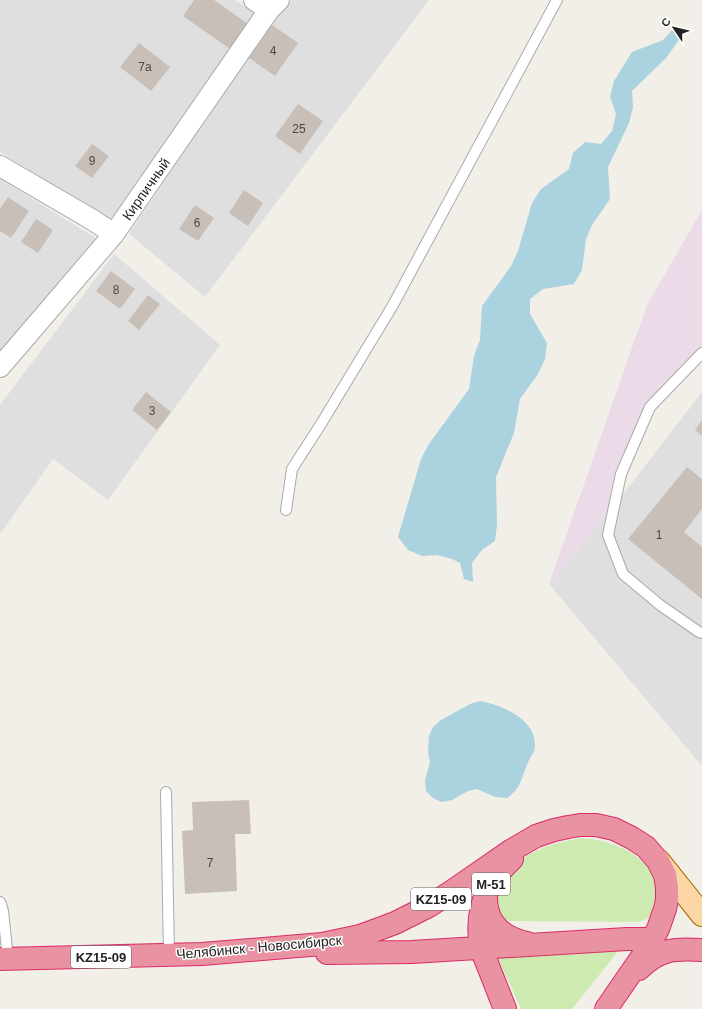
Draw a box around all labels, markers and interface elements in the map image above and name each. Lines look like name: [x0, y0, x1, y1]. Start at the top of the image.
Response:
north arrow: [654, 8, 694, 48]
text: С: [659, 16, 673, 29]
house number: 4: [270, 44, 277, 58]
house number: 7а: [138, 60, 152, 74]
house number: 25: [292, 122, 306, 136]
house number: 9: [89, 154, 96, 168]
street label: Кирпичный: [119, 155, 173, 223]
house number: 6: [194, 216, 201, 230]
house number: 8: [113, 283, 120, 297]
house number: 3: [149, 404, 156, 418]
house number: 1: [656, 528, 663, 542]
house number: 7: [207, 856, 214, 870]
road number: M-51: [472, 873, 510, 895]
road number: KZ15-09: [411, 888, 471, 910]
street label: Челябинск - Новосибирск: [176, 932, 343, 962]
road number: KZ15-09: [71, 946, 131, 968]

